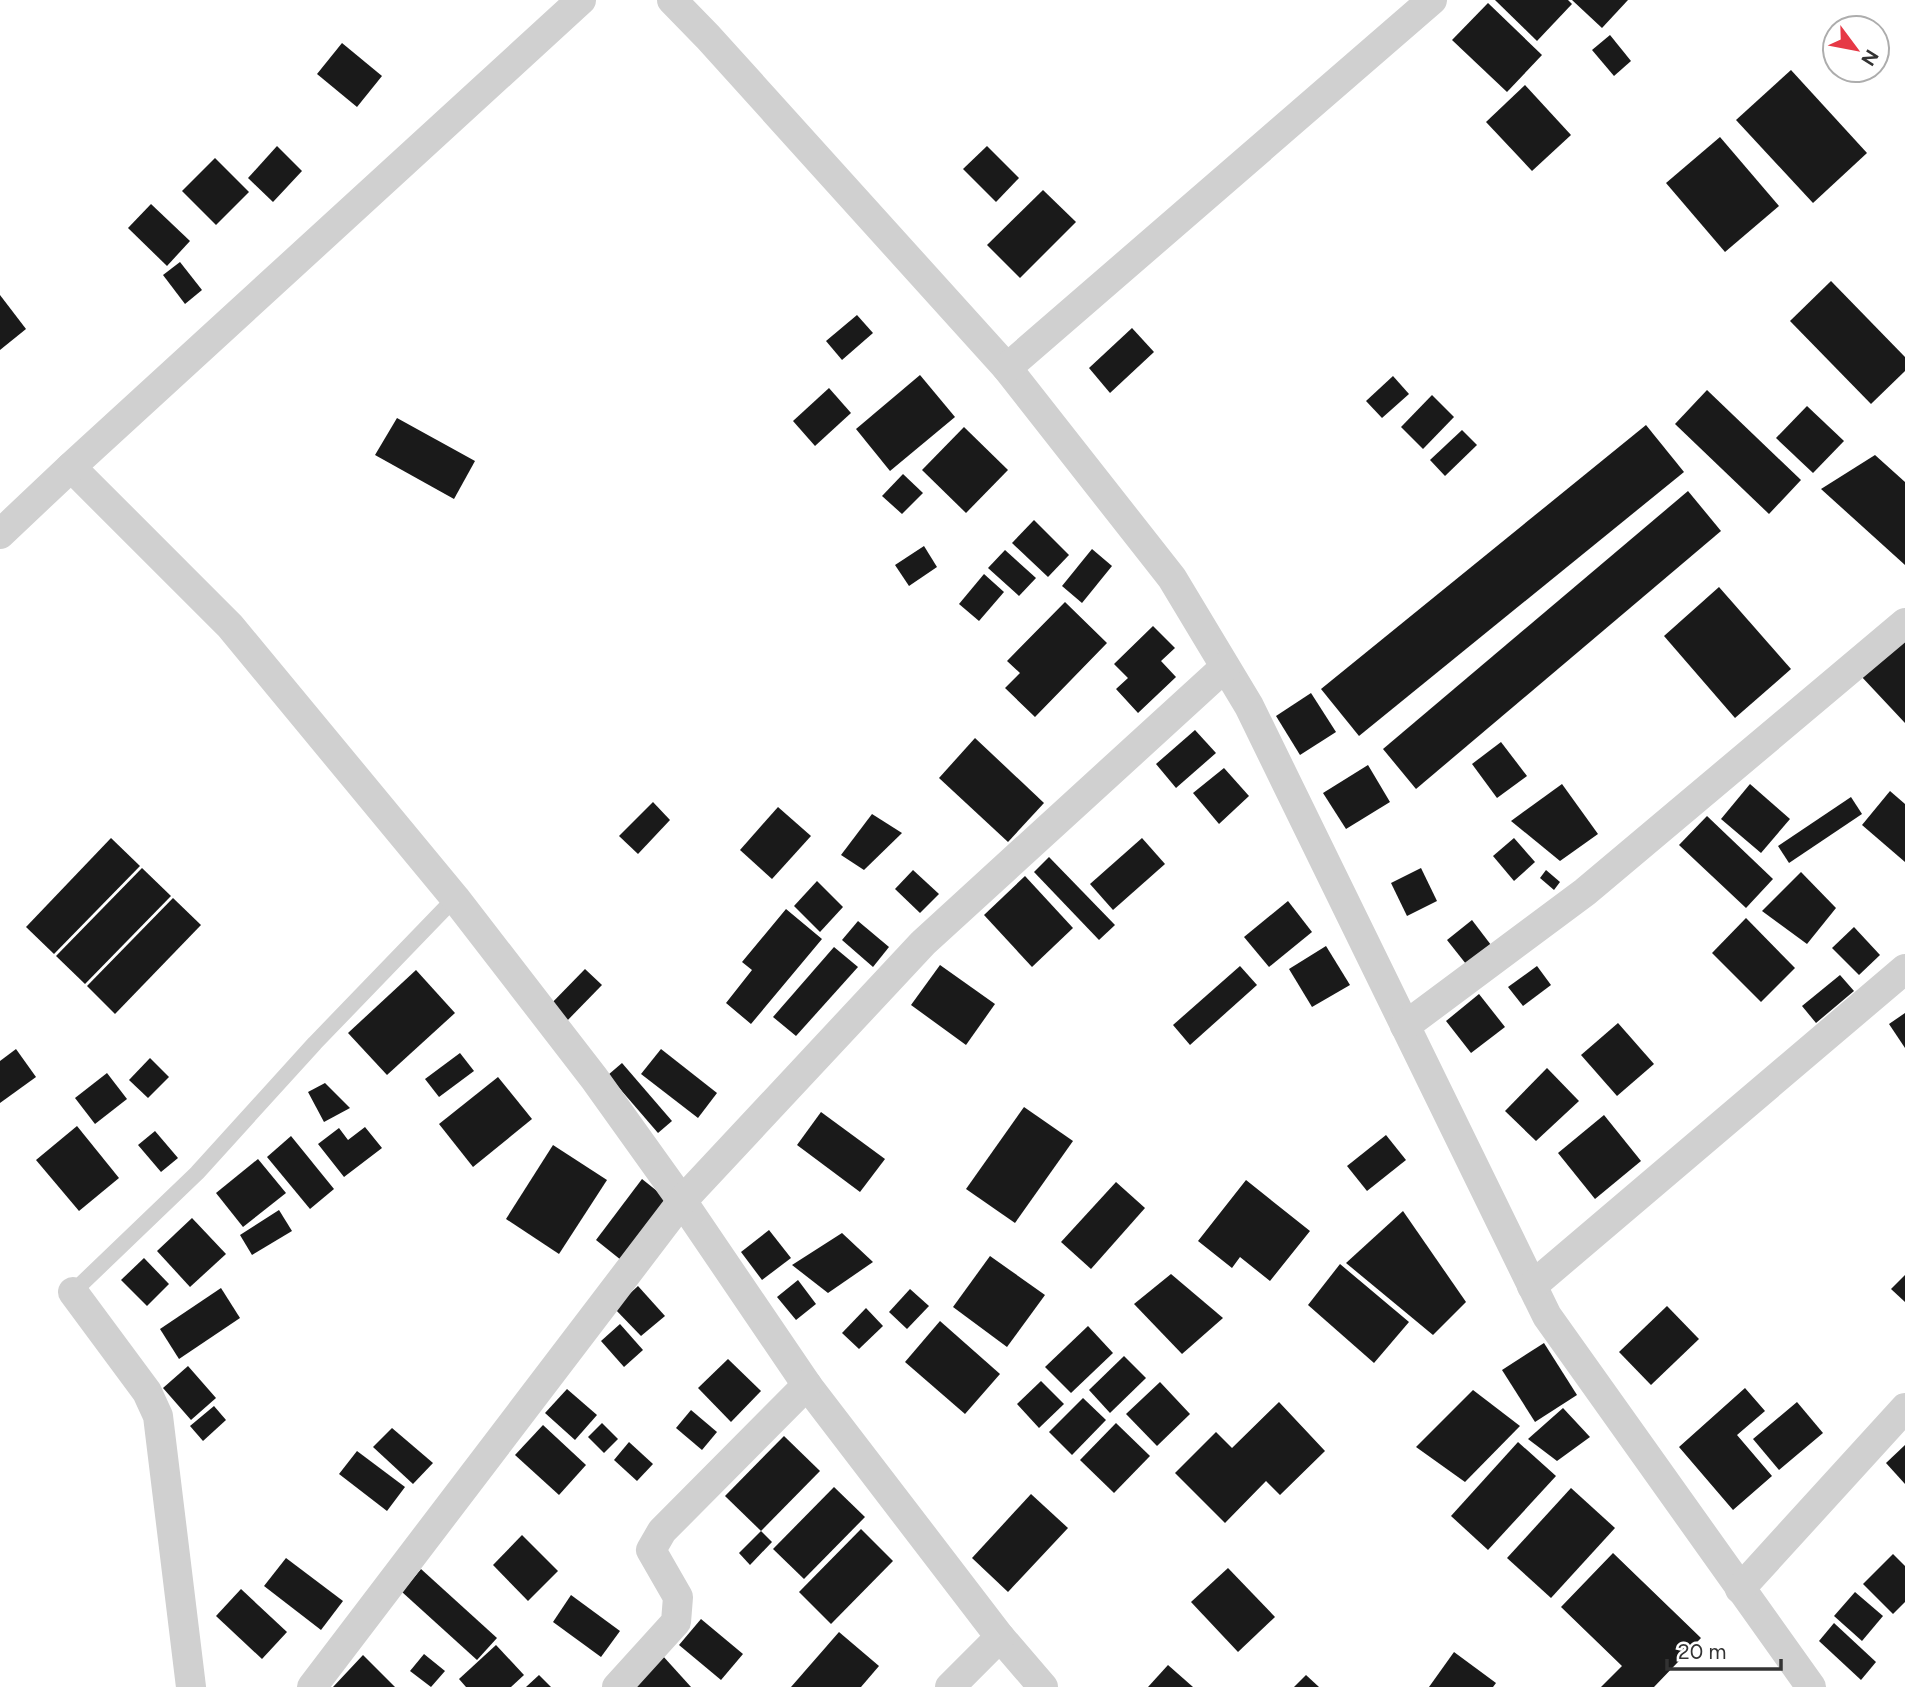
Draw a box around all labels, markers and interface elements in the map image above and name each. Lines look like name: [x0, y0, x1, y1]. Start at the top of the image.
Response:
north arrow: [1821, 14, 1891, 84]
text: N: [1856, 45, 1884, 70]
scale bar: [1667, 1628, 1781, 1672]
text: 20 m: [1678, 1639, 1726, 1664]

